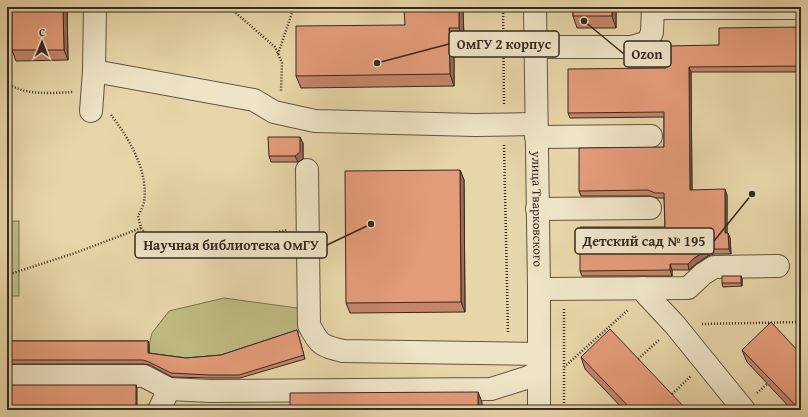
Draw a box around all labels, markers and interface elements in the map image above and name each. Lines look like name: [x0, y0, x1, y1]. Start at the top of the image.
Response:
north arrow: [22, 22, 62, 62]
text: С: [39, 24, 45, 40]
callout: ОмГУ 2 корпус: [449, 31, 559, 57]
text: ОмГУ 2 корпус: [457, 34, 552, 54]
callout: Ozon: [624, 41, 671, 67]
text: Ozon: [631, 44, 663, 64]
street label: улица Тварковского: [527, 150, 548, 267]
callout: Детский сад № 195: [575, 228, 714, 254]
text: Детский сад № 195: [581, 231, 706, 251]
callout: Научная библиотека ОмГУ: [135, 232, 327, 258]
text: Научная библиотека ОмГУ: [143, 235, 319, 255]

